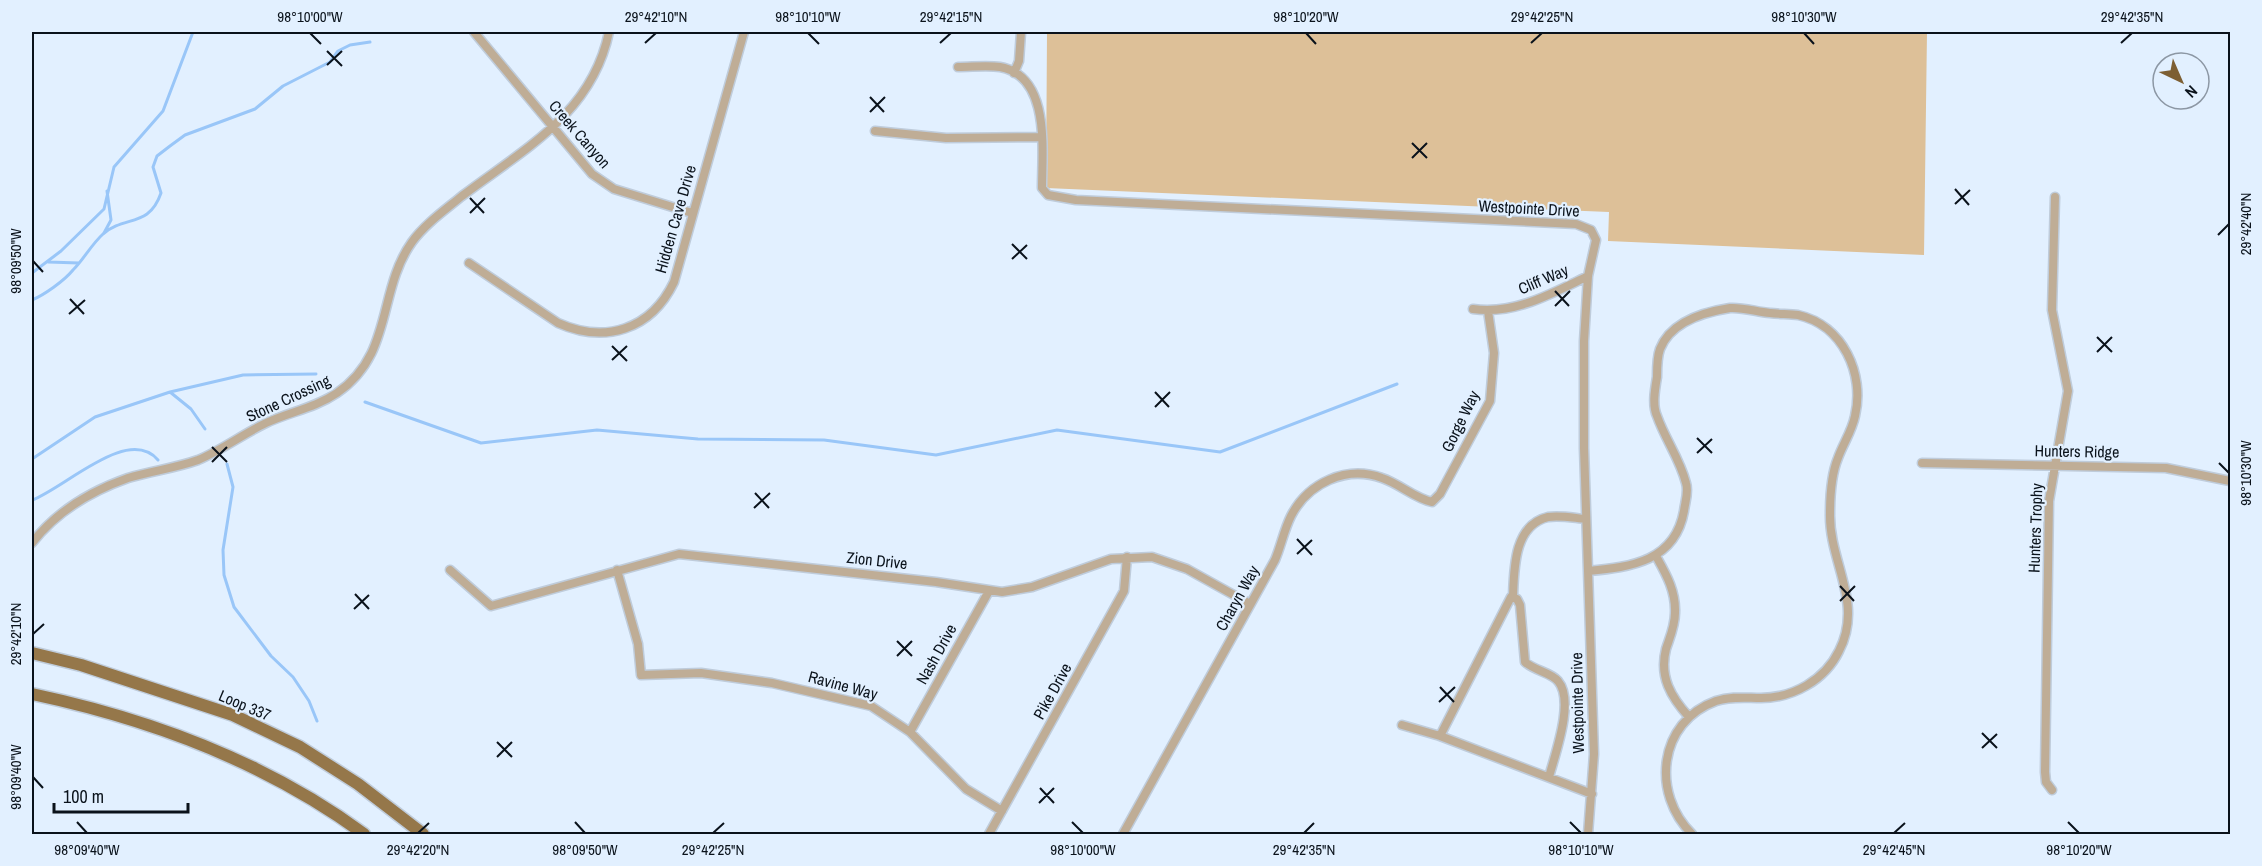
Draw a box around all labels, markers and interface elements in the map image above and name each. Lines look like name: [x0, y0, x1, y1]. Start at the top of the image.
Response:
text: 98°10'00"W: [277, 6, 343, 27]
text: 29°42'10"N: [625, 6, 687, 27]
text: 98°10'10"W: [775, 6, 841, 27]
text: 29°42'15"N: [920, 6, 982, 27]
text: 98°10'20"W: [1273, 6, 1339, 27]
text: 29°42'25"N: [1511, 6, 1573, 27]
text: 98°10'30"W: [1771, 6, 1837, 27]
text: 29°42'35"N: [2101, 6, 2163, 27]
north arrow: [2151, 51, 2211, 111]
text: N: [2180, 81, 2202, 103]
street label: Creek Canyon: [544, 95, 616, 173]
street label: Hidden Cave Drive: [649, 162, 701, 276]
text: 29°42'40"N: [2235, 193, 2256, 255]
street label: Westpointe Drive: [1478, 194, 1580, 222]
text: 98°09'50"W: [5, 228, 26, 294]
street label: Cliff Way: [1515, 258, 1572, 299]
street label: Stone Crossing: [242, 369, 334, 427]
street label: Gorge Way: [1436, 386, 1485, 455]
street label: Hunters Ridge: [2035, 439, 2119, 463]
text: 98°10'30"W: [2235, 440, 2256, 506]
street label: Hunters Trophy: [2022, 482, 2048, 573]
street label: Zion Drive: [845, 546, 909, 574]
street label: Charyn Way: [1210, 561, 1264, 635]
text: 29°42'10"N: [5, 603, 26, 665]
street label: Nash Drive: [910, 620, 962, 688]
street label: Westpointe Drive: [1565, 652, 1589, 754]
street label: Pike Drive: [1028, 659, 1076, 723]
street label: Ravine Way: [806, 665, 881, 705]
street label: Loop 337: [216, 684, 274, 726]
text: 98°09'40"W: [5, 744, 26, 810]
scale bar: [54, 776, 188, 814]
text: 100 m: [63, 784, 104, 809]
text: 98°09'40"W: [54, 839, 120, 860]
text: 29°42'20"N: [387, 839, 449, 860]
text: 98°09'50"W: [552, 839, 618, 860]
text: 29°42'25"N: [682, 839, 744, 860]
text: 98°10'00"W: [1050, 839, 1116, 860]
text: 29°42'35"N: [1273, 839, 1335, 860]
text: 98°10'10"W: [1548, 839, 1614, 860]
text: 29°42'45"N: [1863, 839, 1925, 860]
text: 98°10'20"W: [2046, 839, 2112, 860]

